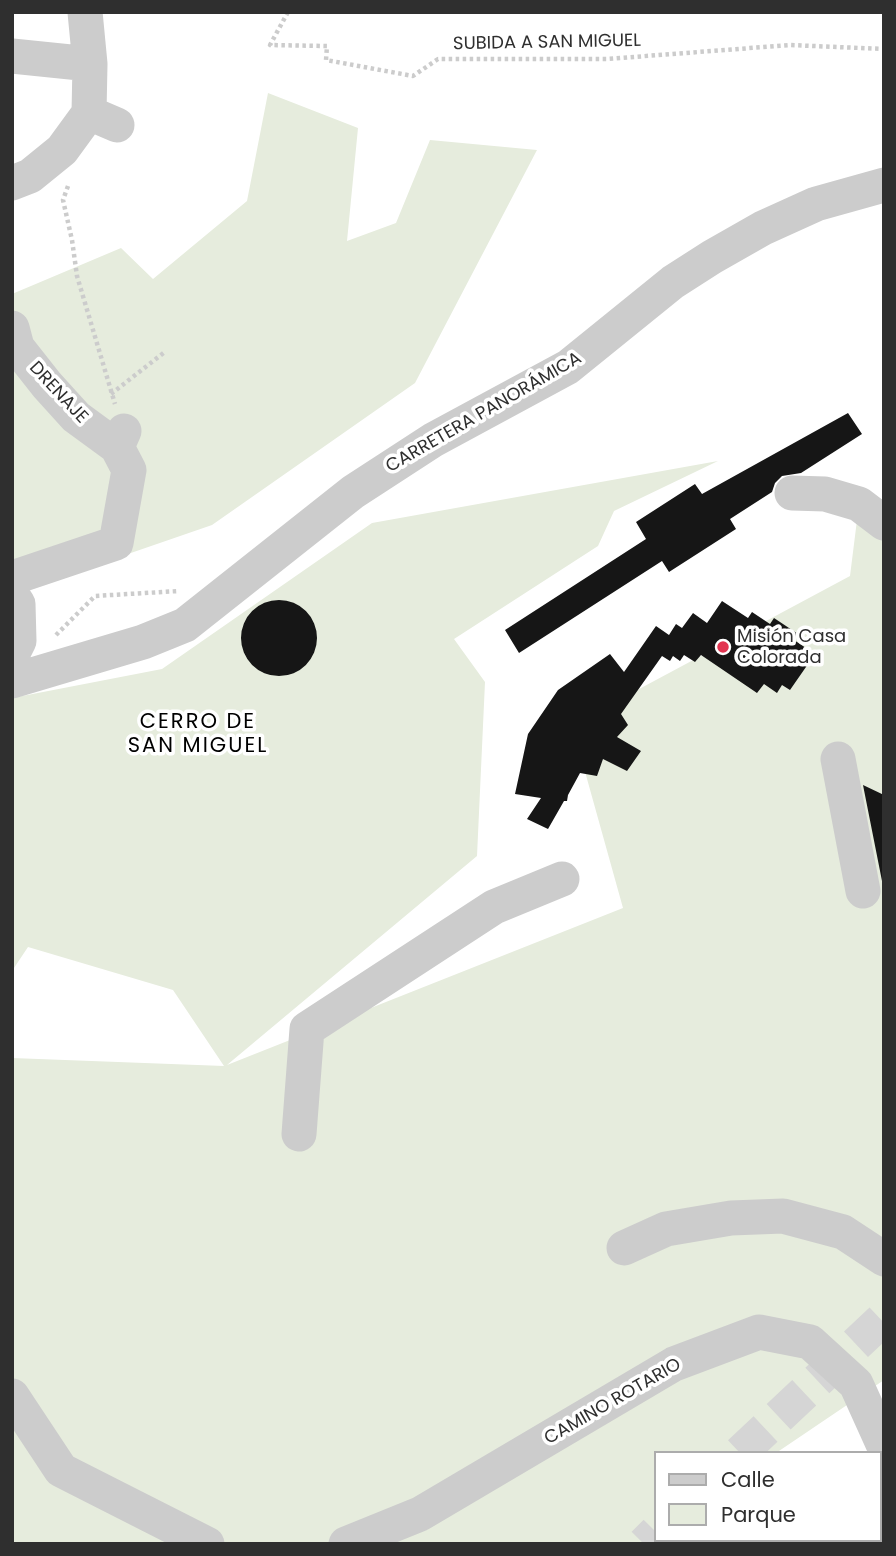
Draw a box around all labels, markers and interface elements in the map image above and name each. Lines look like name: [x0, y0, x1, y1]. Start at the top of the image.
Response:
street label: SUBIDA A SAN MIGUEL: [453, 31, 641, 55]
street label: CARRETERA PANORÁMICA: [382, 348, 586, 478]
street label: DRENAJE: [24, 358, 92, 428]
place label: Misión Casa Colorada: [737, 626, 846, 668]
marker: Misión Casa Colorada: [715, 639, 731, 655]
district label: CERRO DE SAN MIGUEL: [129, 710, 267, 760]
street label: CAMINO ROTARIO: [541, 1354, 685, 1450]
legend: [654, 1451, 882, 1542]
text: Calle: [721, 1465, 775, 1494]
text: Parque: [721, 1500, 796, 1529]

